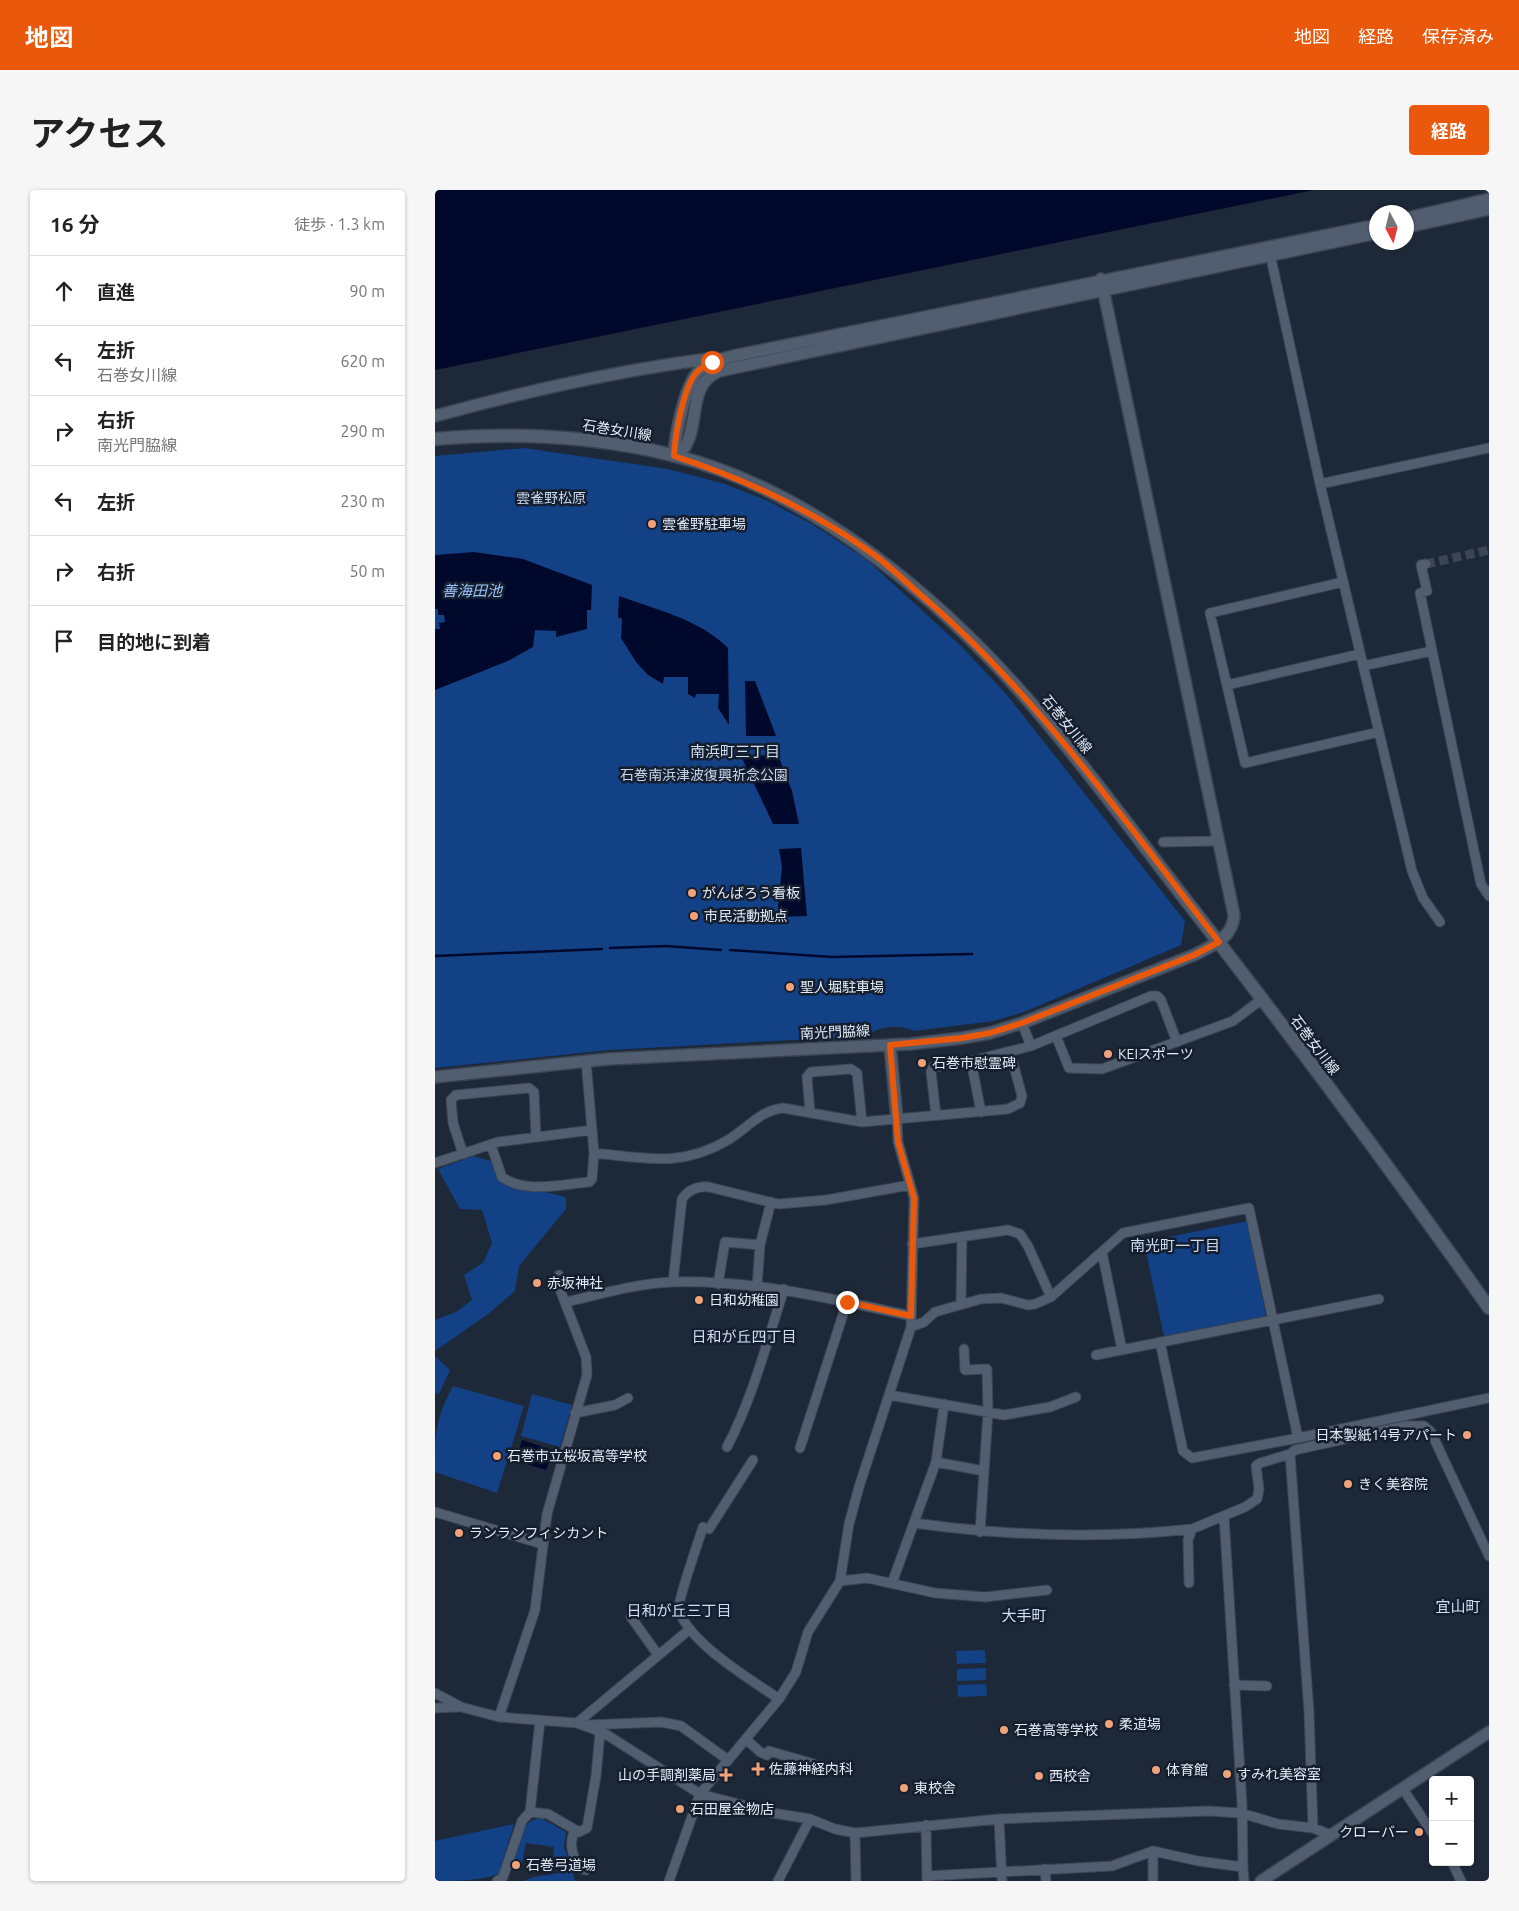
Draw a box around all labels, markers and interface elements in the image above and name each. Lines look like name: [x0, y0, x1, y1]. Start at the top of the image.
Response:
text: 地図: [25, 24, 73, 51]
text: 地図: [1294, 26, 1330, 46]
text: 経路: [1358, 26, 1394, 46]
text: 保存済み: [1422, 26, 1494, 46]
button: 経路: [1409, 105, 1489, 155]
text: アクセス: [30, 113, 168, 153]
north arrow: [1369, 205, 1414, 250]
text: 16 分: [50, 212, 100, 236]
text: 徒歩 · 1.3 km: [294, 215, 385, 233]
icon: ahead: [50, 277, 78, 305]
text: 直進: [97, 281, 135, 303]
text: 90 m: [349, 282, 385, 300]
text: 左折: [97, 339, 135, 361]
icon: left: [50, 347, 78, 375]
route start: [701, 351, 724, 374]
text: 620 m: [340, 352, 385, 370]
text: 石巻女川線: [97, 366, 177, 384]
text: 右折: [97, 409, 135, 431]
icon: right: [50, 417, 78, 445]
street label: 石巻女川線: [581, 417, 653, 443]
text: 290 m: [340, 422, 385, 440]
text: 南光門脇線: [97, 436, 177, 454]
icon: left: [50, 487, 78, 515]
park label: 雲雀野松原: [516, 490, 586, 506]
text: 左折: [97, 491, 135, 513]
text: 230 m: [340, 492, 385, 510]
place label: 雲雀野駐車場: [662, 516, 746, 532]
marker: 雲雀野駐車場: [646, 518, 658, 530]
icon: right: [50, 557, 78, 585]
text: 右折: [97, 561, 135, 583]
text: 50 m: [349, 562, 385, 580]
water label: 善海田池: [442, 582, 504, 599]
icon: arrive: [50, 627, 78, 655]
text: 目的地に到着: [97, 631, 211, 653]
street label: 石巻女川線: [1039, 692, 1095, 756]
district label: 南浜町三丁目: [690, 743, 780, 760]
park label: 石巻南浜津波復興祈念公園: [620, 767, 788, 783]
place label: がんばろう看板: [702, 885, 800, 901]
marker: がんばろう看板: [686, 887, 698, 899]
place label: 市民活動拠点: [704, 908, 788, 924]
marker: 市民活動拠点: [688, 910, 700, 922]
place label: 聖人堀駐車場: [800, 979, 884, 995]
marker: 聖人堀駐車場: [784, 981, 796, 993]
street label: 石巻女川線: [1288, 1012, 1342, 1078]
street label: 南光門脇線: [800, 1022, 870, 1042]
place label: KEIスポーツ: [1118, 1046, 1194, 1062]
marker: KEIスポーツ: [1102, 1048, 1114, 1060]
place label: 石巻市慰霊碑: [932, 1055, 1016, 1071]
marker: 石巻市慰霊碑: [916, 1057, 928, 1069]
district label: 南光町一丁目: [1130, 1237, 1220, 1254]
place label: 赤坂神社: [547, 1275, 603, 1291]
marker: 赤坂神社: [531, 1277, 543, 1289]
route end: [836, 1291, 859, 1314]
place label: 日和幼稚園: [709, 1292, 779, 1308]
marker: 日和幼稚園: [693, 1294, 705, 1306]
district label: 日和が丘四丁目: [691, 1328, 797, 1345]
place label: 日本製紙14号アパート: [1315, 1427, 1457, 1443]
marker: 日本製紙14号アパート: [1461, 1429, 1473, 1441]
place label: 石巻市立桜坂高等学校: [507, 1448, 647, 1464]
marker: 石巻市立桜坂高等学校: [491, 1450, 503, 1462]
place label: きく美容院: [1358, 1476, 1428, 1492]
marker: きく美容院: [1342, 1478, 1354, 1490]
place label: ランランフィシカント: [469, 1525, 608, 1541]
marker: ランランフィシカント: [453, 1527, 465, 1539]
district label: 宜山町: [1435, 1598, 1481, 1615]
district label: 日和が丘三丁目: [626, 1602, 732, 1619]
district label: 大手町: [1001, 1607, 1047, 1624]
place label: 柔道場: [1119, 1716, 1161, 1732]
marker: 柔道場: [1103, 1718, 1115, 1730]
place label: 石巻高等学校: [1014, 1722, 1098, 1738]
marker: 石巻高等学校: [998, 1724, 1010, 1736]
place label: 佐藤神経内科: [769, 1761, 853, 1777]
marker: 佐藤神経内科: [751, 1762, 765, 1776]
place label: 体育館: [1166, 1762, 1208, 1778]
marker: 体育館: [1150, 1764, 1162, 1776]
place label: すみれ美容室: [1237, 1766, 1321, 1782]
place label: 山の手調剤薬局: [618, 1767, 716, 1783]
place label: 西校舎: [1049, 1768, 1091, 1784]
marker: すみれ美容室: [1221, 1768, 1233, 1780]
marker: 山の手調剤薬局: [720, 1769, 732, 1781]
marker: 西校舎: [1033, 1770, 1045, 1782]
map controls: [1429, 1776, 1474, 1866]
button: +: [1429, 1776, 1474, 1821]
place label: 東校舎: [914, 1780, 956, 1796]
marker: 東校舎: [898, 1782, 910, 1794]
place label: 石田屋金物店: [690, 1801, 774, 1817]
marker: 石田屋金物店: [674, 1803, 686, 1815]
button: −: [1429, 1821, 1474, 1866]
place label: クローバー: [1339, 1824, 1409, 1840]
marker: クローバー: [1413, 1826, 1425, 1838]
place label: 石巻弓道場: [526, 1857, 596, 1873]
marker: 石巻弓道場: [510, 1859, 522, 1871]

